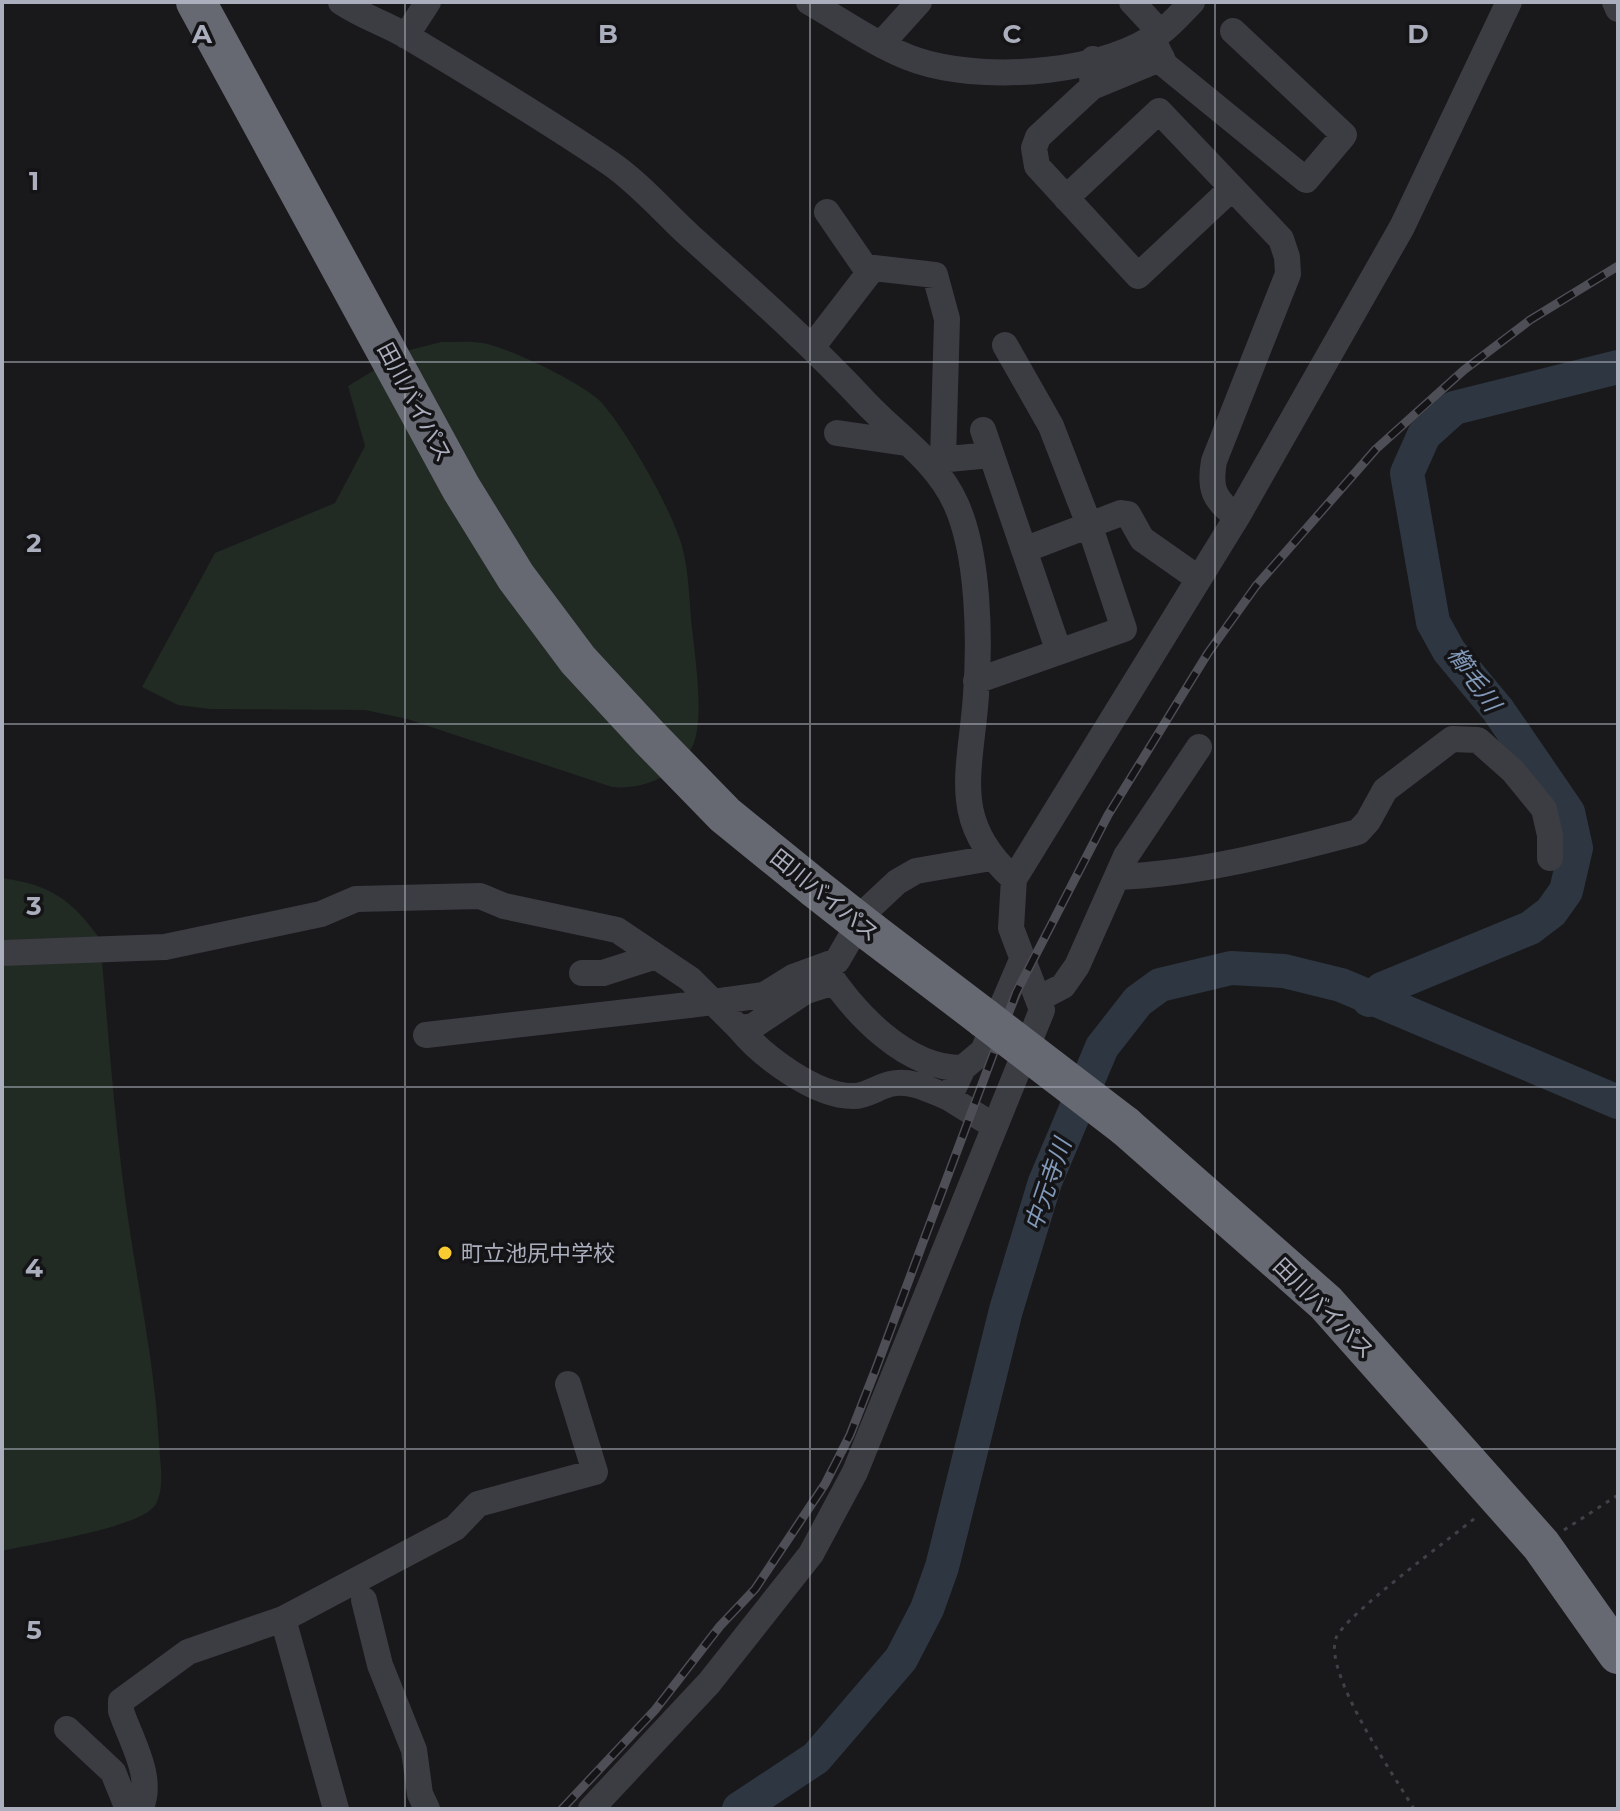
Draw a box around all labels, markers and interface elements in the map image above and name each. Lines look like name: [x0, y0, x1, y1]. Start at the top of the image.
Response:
text: A: [191, 18, 213, 50]
text: B: [598, 18, 618, 50]
text: C: [1003, 18, 1022, 50]
text: D: [1407, 18, 1429, 50]
text: 1: [29, 165, 39, 197]
street label: 田川バイパス: [372, 338, 457, 467]
text: 2: [26, 527, 42, 559]
water label: 櫛毛川: [1442, 641, 1509, 719]
street label: 田川バイパス: [765, 843, 884, 947]
text: 3: [25, 890, 42, 922]
water label: 中元寺川: [1018, 1132, 1078, 1235]
place label: 町立池尻中学校: [461, 1240, 615, 1267]
marker: 町立池尻中学校: [436, 1244, 454, 1262]
text: 4: [25, 1252, 43, 1284]
street label: 田川バイパス: [1268, 1252, 1380, 1364]
text: 5: [26, 1614, 42, 1646]

